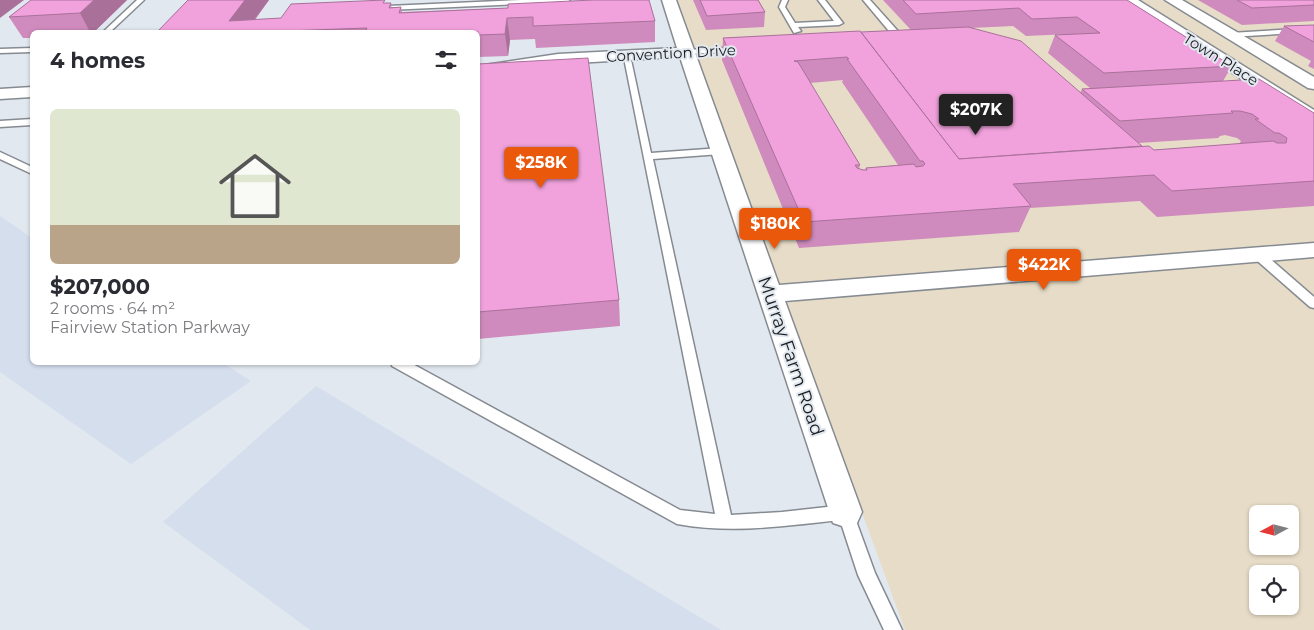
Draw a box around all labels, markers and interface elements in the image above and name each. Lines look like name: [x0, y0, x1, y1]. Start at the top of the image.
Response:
street label: Town Place: [1180, 28, 1262, 90]
street label: Convention Drive: [606, 40, 736, 66]
icon: filters: [432, 46, 460, 74]
text: 4 homes: [50, 48, 145, 73]
pin: $207K: [941, 94, 1011, 136]
text: $207K: [950, 100, 1002, 119]
icon: home: [210, 141, 300, 231]
pin: $258K: [506, 146, 576, 189]
text: $258K: [515, 153, 567, 172]
pin: $180K: [740, 208, 810, 250]
text: $180K: [750, 214, 800, 233]
pin: $422K: [1009, 248, 1079, 291]
text: $422K: [1018, 255, 1070, 274]
street label: Murray Farm Road: [753, 273, 829, 439]
text: $207,000: [50, 274, 150, 299]
text: 2 rooms · 64 m²: [50, 299, 175, 318]
text: Fairview Station Parkway: [50, 318, 250, 337]
north arrow: [1249, 505, 1299, 555]
map controls: [1249, 505, 1299, 615]
button: locate: [1249, 565, 1299, 615]

